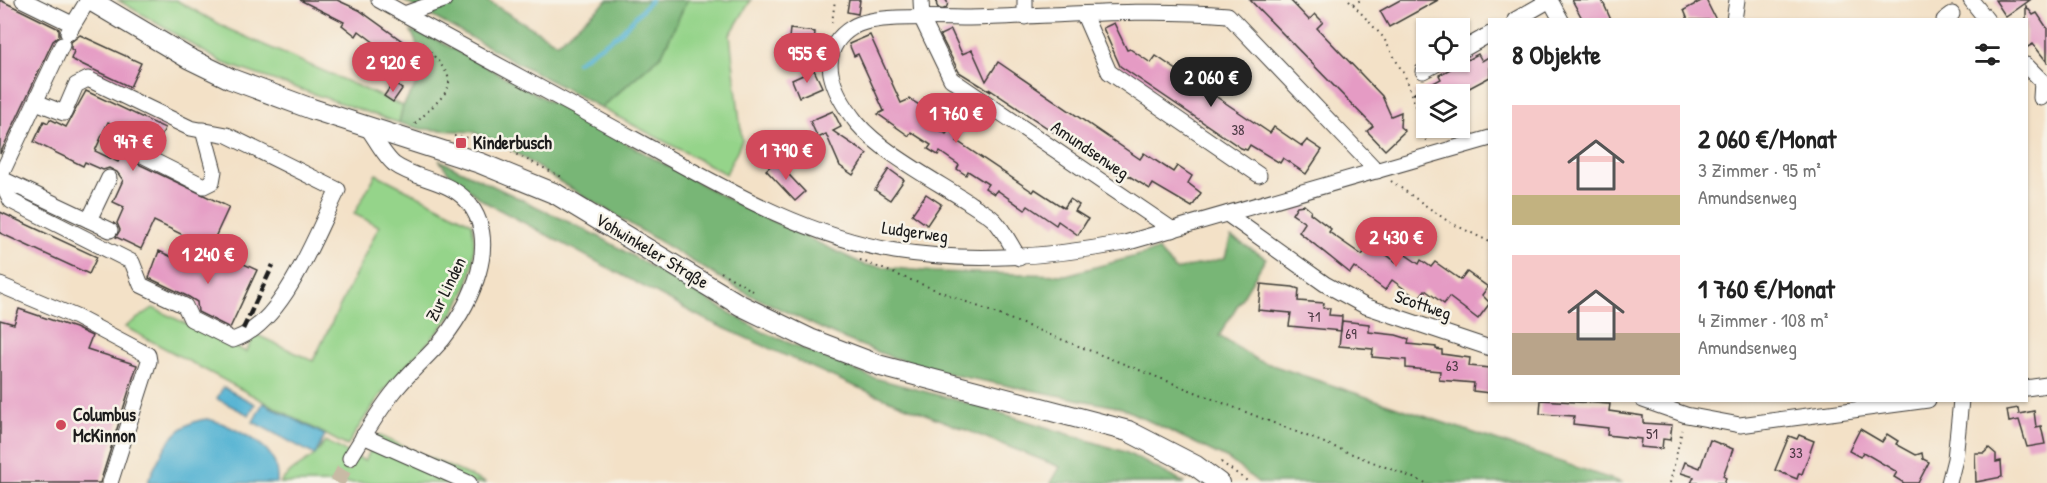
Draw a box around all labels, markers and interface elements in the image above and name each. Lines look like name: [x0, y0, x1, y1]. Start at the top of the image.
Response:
map controls: [1416, 18, 1470, 138]
button: locate: [1416, 18, 1470, 72]
pin: 955 €: [765, 33, 849, 84]
text: 8 Objekte: [1512, 37, 1601, 72]
icon: filters: [1971, 38, 2004, 71]
text: 955 €: [788, 39, 826, 66]
pin: 2 920 €: [338, 42, 448, 93]
text: 2 920 €: [366, 48, 420, 75]
pin: 2 060 €: [1156, 57, 1266, 108]
text: 2 060 €: [1184, 63, 1238, 90]
button: layers: [1416, 84, 1470, 138]
pin: 1 760 €: [901, 93, 1011, 144]
text: 1 760 €: [930, 99, 982, 126]
street label: Amundsenweg: [1046, 114, 1134, 185]
house number: 38: [1231, 119, 1245, 140]
pin: 947 €: [91, 121, 175, 172]
text: 2 060 €/Monat: [1698, 121, 1836, 156]
text: 947 €: [114, 127, 152, 154]
icon: home: [1560, 129, 1632, 201]
place label: Kinderbusch: [473, 130, 552, 155]
pin: 1 790 €: [731, 130, 841, 181]
marker: Kinderbusch: [454, 136, 468, 150]
text: 1 790 €: [760, 136, 812, 163]
text: 3 Zimmer · 95 m²: [1698, 156, 1821, 183]
text: Amundsenweg: [1698, 183, 1797, 210]
street label: Vohwinkeler Straße: [591, 207, 714, 294]
street label: Ludgerweg: [880, 214, 950, 249]
pin: 2 430 €: [1341, 217, 1451, 268]
text: 2 430 €: [1369, 223, 1423, 250]
pin: 1 240 €: [153, 234, 263, 285]
text: 1 240 €: [182, 240, 234, 267]
street label: Zur Linden: [419, 252, 472, 325]
text: 1 760 €/Monat: [1698, 271, 1835, 306]
icon: home: [1560, 279, 1632, 351]
street label: Scottweg: [1391, 283, 1455, 326]
house number: 71: [1308, 306, 1320, 327]
text: 4 Zimmer · 108 m²: [1698, 306, 1828, 333]
house number: 69: [1345, 323, 1357, 344]
text: Amundsenweg: [1698, 333, 1797, 360]
house number: 63: [1446, 355, 1459, 376]
place label: Columbus McKinnon: [73, 402, 136, 448]
marker: Columbus McKinnon: [54, 418, 68, 432]
house number: 51: [1646, 423, 1658, 444]
house number: 33: [1789, 442, 1803, 463]

